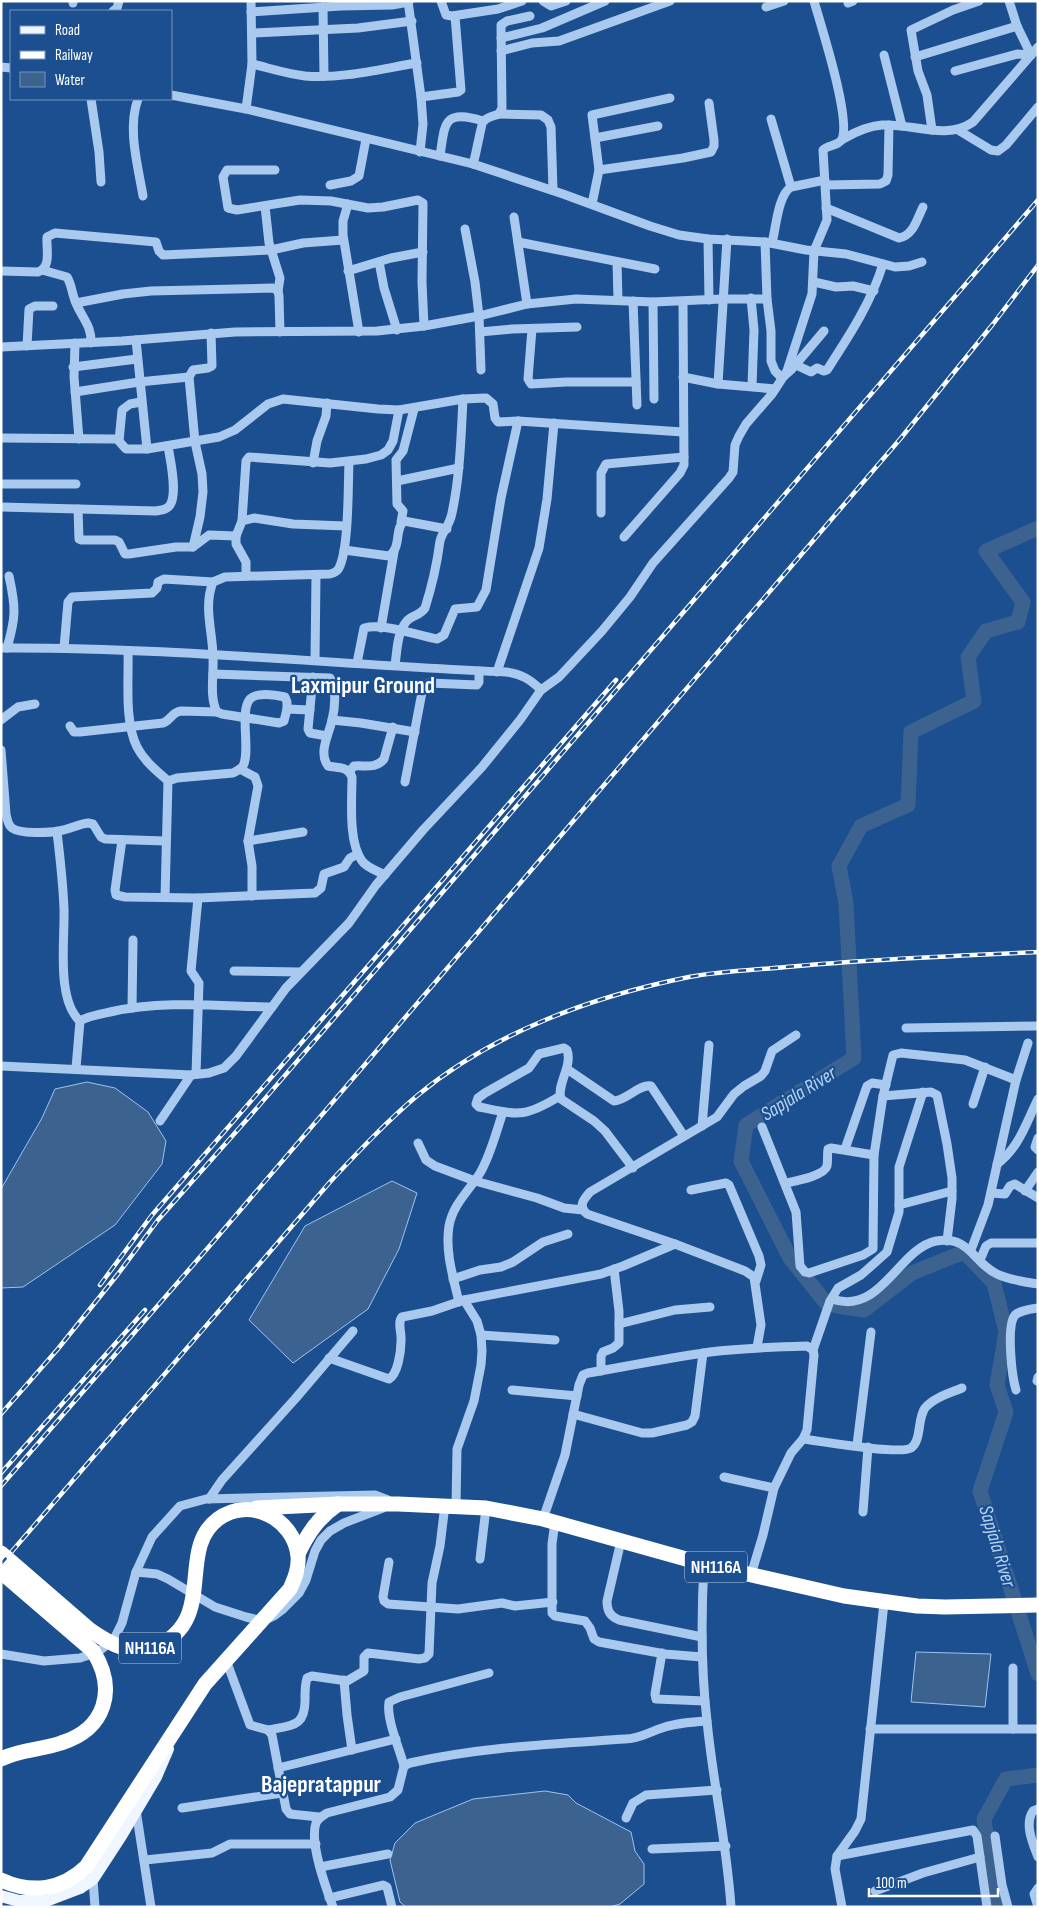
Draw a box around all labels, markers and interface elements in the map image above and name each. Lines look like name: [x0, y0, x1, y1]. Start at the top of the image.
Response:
legend: [10, 10, 172, 100]
text: Road: [55, 21, 80, 40]
text: Railway: [55, 46, 93, 65]
text: Water: [55, 71, 86, 90]
district label: Laxmipur Ground: [291, 671, 435, 700]
water label: Sapjala River: [756, 1061, 842, 1126]
water label: Sapjala River: [973, 1502, 1021, 1592]
road number: NH116A: [685, 1551, 747, 1582]
road number: NH116A: [119, 1632, 181, 1664]
district label: Bajepratappur: [261, 1770, 382, 1799]
scale bar: [869, 1866, 998, 1898]
text: 100 m: [876, 1874, 907, 1893]

